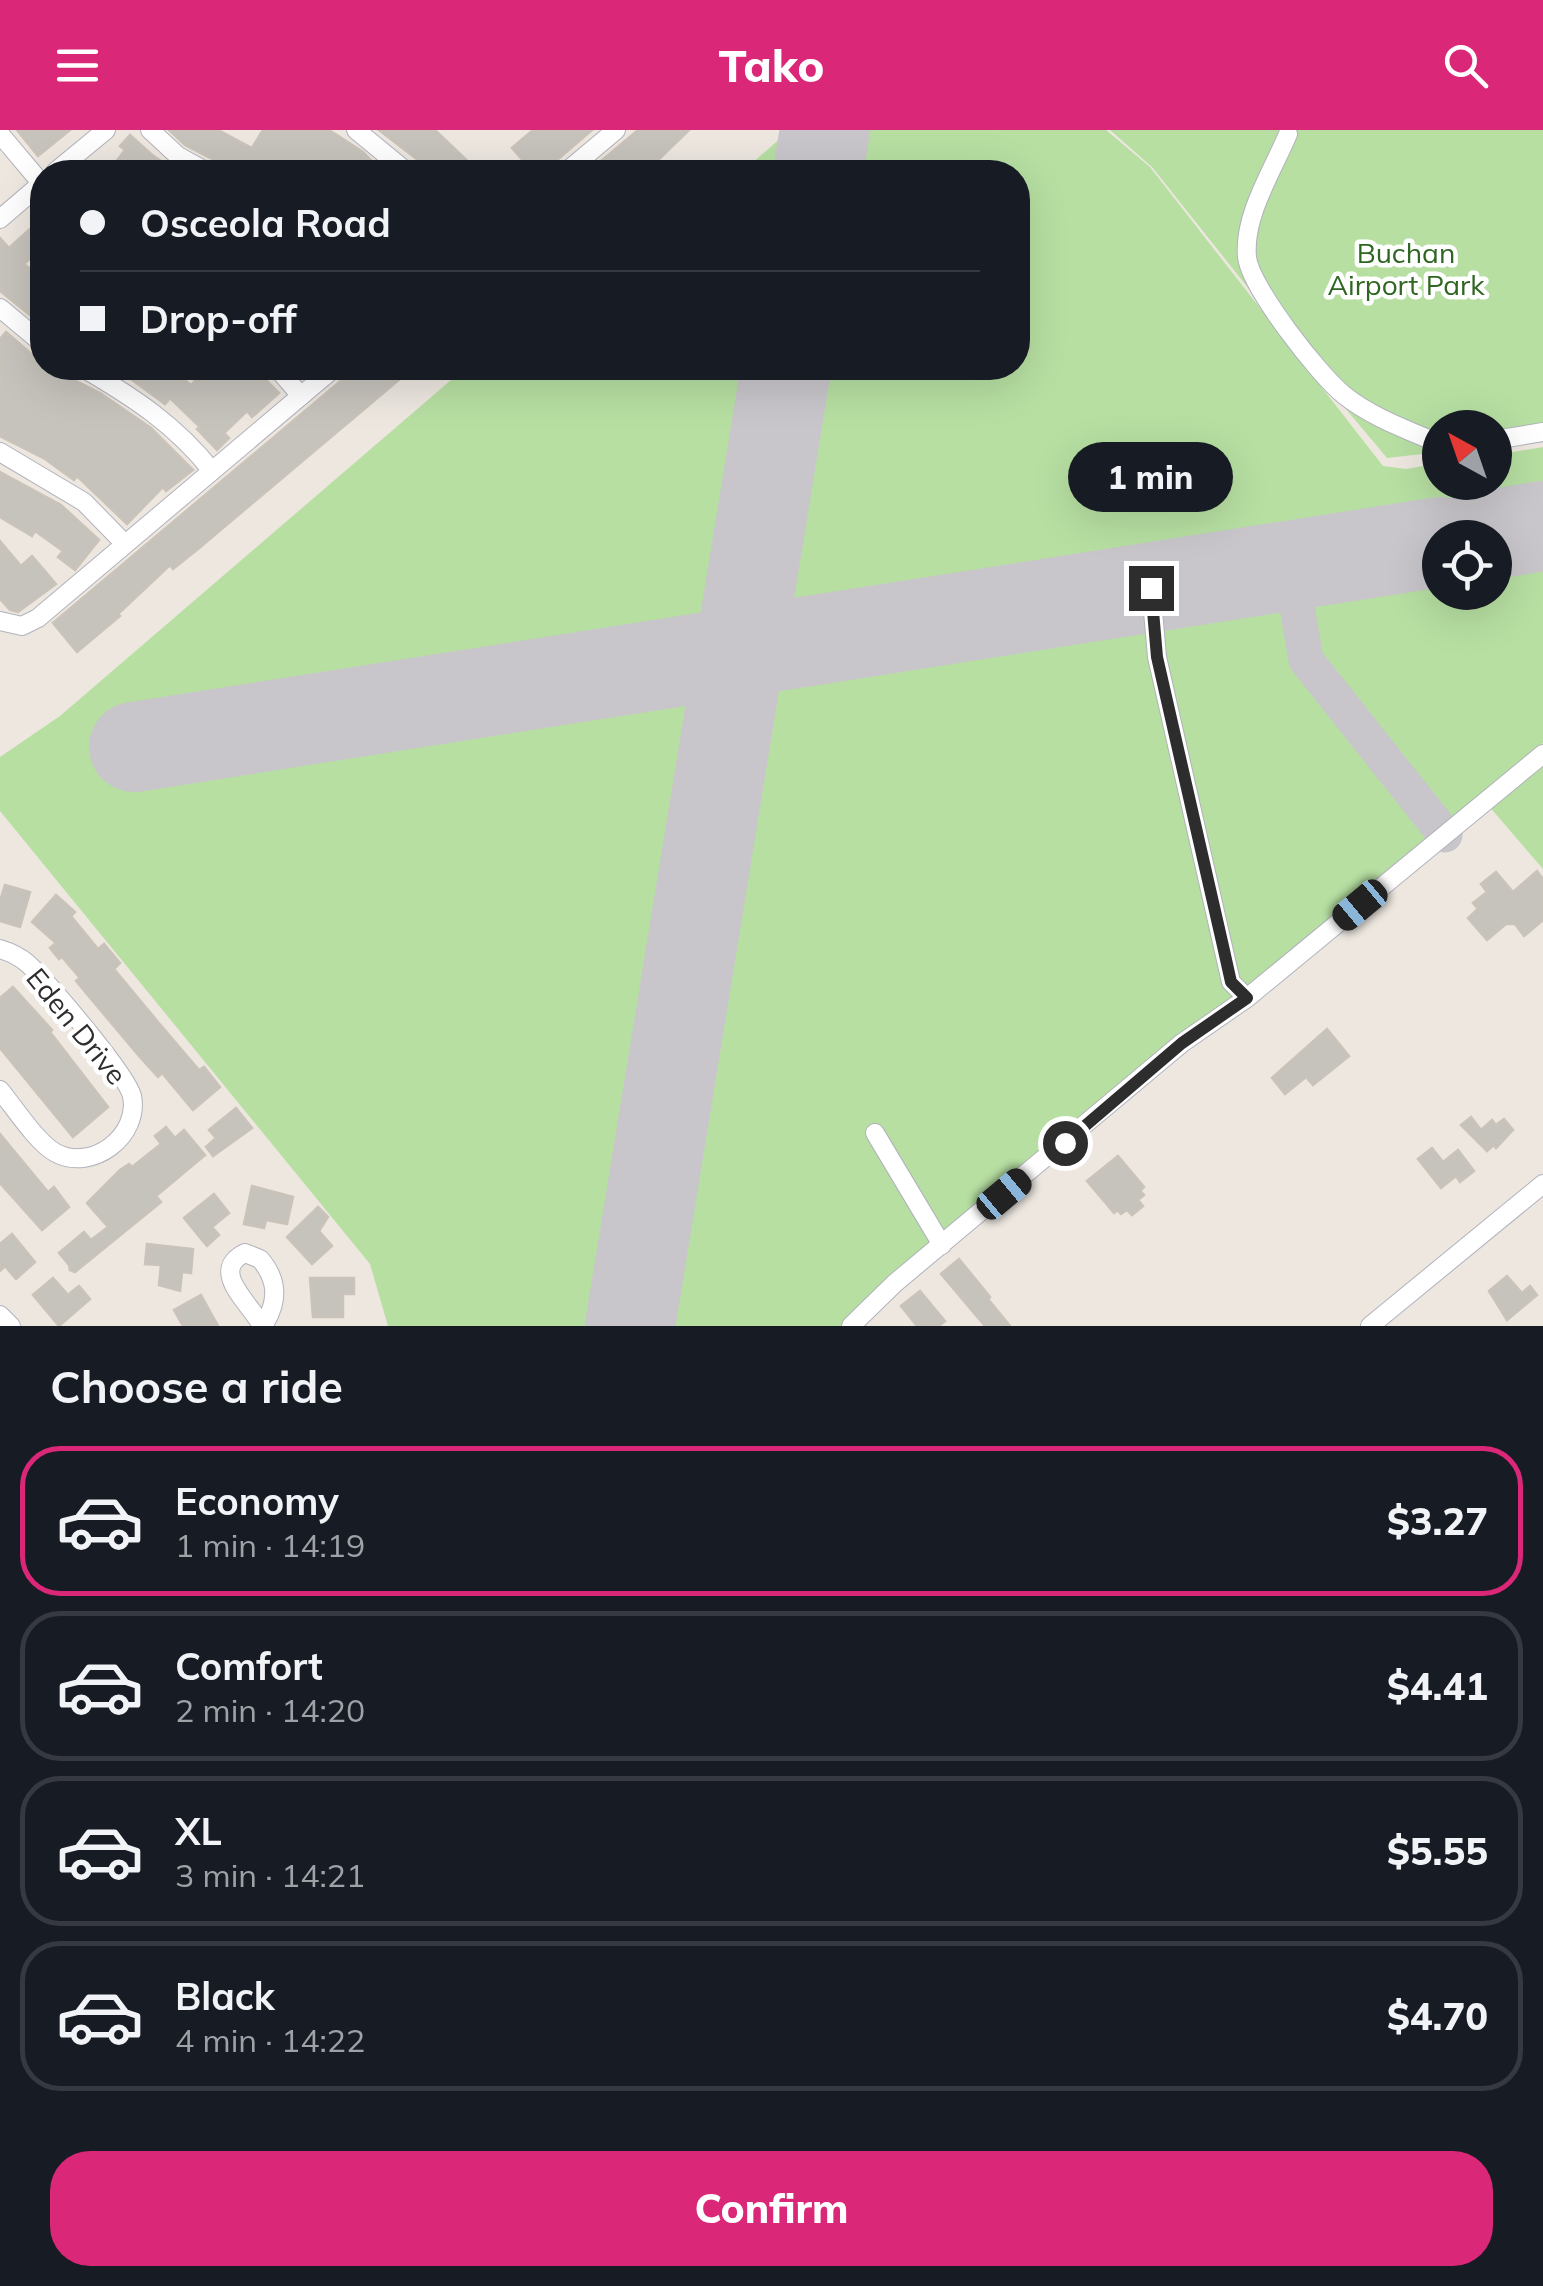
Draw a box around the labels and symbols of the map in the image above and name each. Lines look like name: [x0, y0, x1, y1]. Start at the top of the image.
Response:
park label: Buchan Airport Park: [1327, 235, 1485, 302]
north arrow: [1422, 410, 1512, 500]
callout: 1 min: [1068, 443, 1234, 513]
route end: [1129, 566, 1174, 611]
car: [1327, 874, 1393, 936]
street label: Eden Drive: [19, 961, 135, 1091]
route start: [1043, 1121, 1088, 1166]
car: [971, 1163, 1037, 1225]

